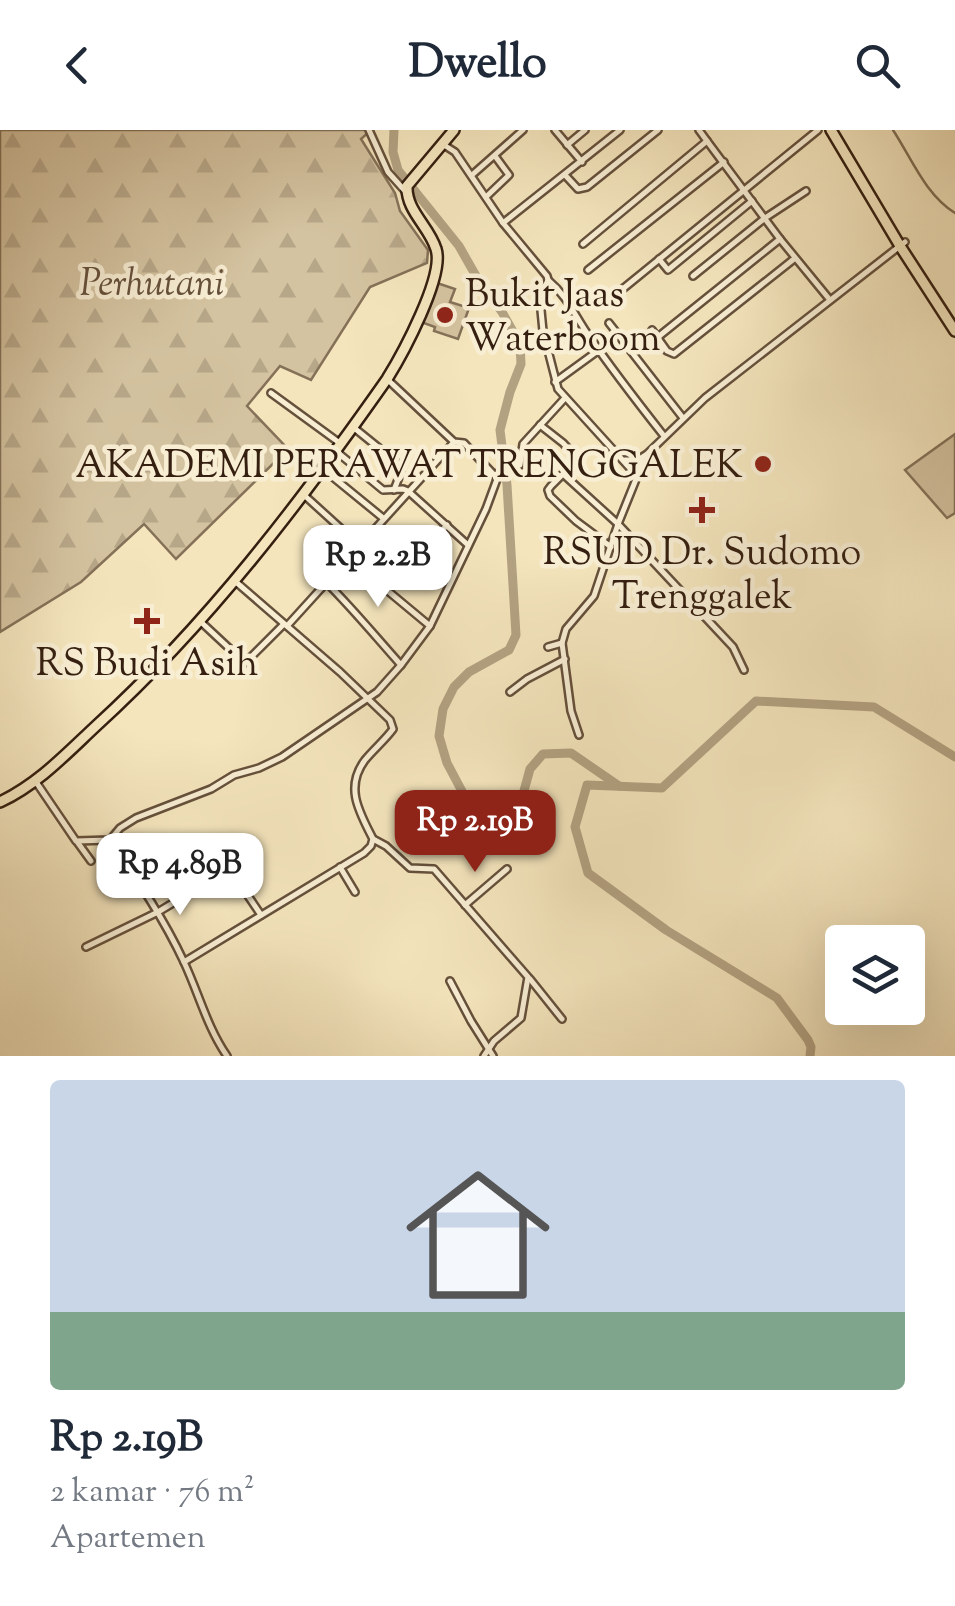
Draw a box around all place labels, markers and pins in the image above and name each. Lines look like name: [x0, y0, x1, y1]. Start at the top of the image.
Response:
place label: Bukit Jaas Waterboom: [465, 270, 660, 368]
marker: Bukit Jaas Waterboom: [434, 304, 456, 326]
place label: AKADEMI PERAWAT TRENGGALEK: [75, 441, 743, 495]
marker: AKADEMI PERAWAT TRENGGALEK: [752, 453, 774, 475]
marker: RSUD Dr. Sudomo Trenggalek: [689, 497, 715, 523]
pin: Rp 2.2B: [286, 525, 470, 610]
place label: RSUD Dr. Sudomo Trenggalek: [543, 528, 861, 626]
marker: RS Budi Asih: [134, 608, 160, 634]
place label: RS Budi Asih: [36, 639, 258, 693]
pin: Rp 2.19B: [372, 790, 578, 875]
pin: Rp 4.89B: [77, 833, 283, 918]

